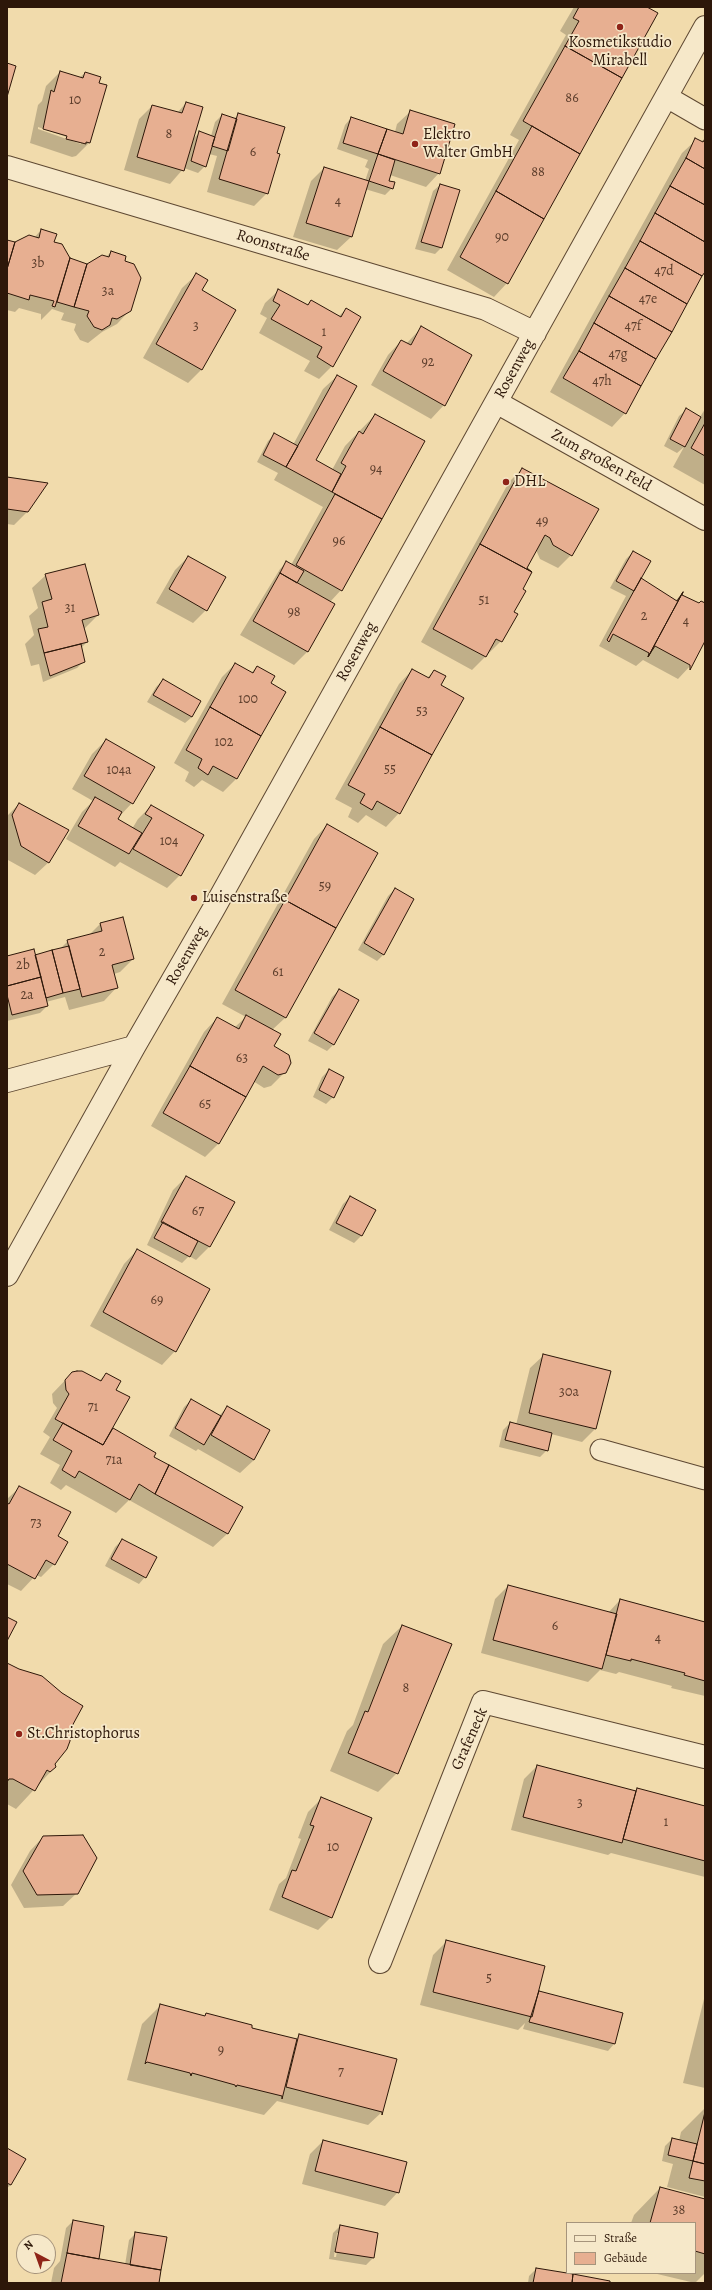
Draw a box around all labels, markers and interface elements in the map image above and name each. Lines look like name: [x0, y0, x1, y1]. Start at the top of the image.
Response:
marker: Kosmetikstudio Mirabell: [615, 22, 625, 32]
place label: Kosmetikstudio Mirabell: [568, 33, 672, 71]
house number: 86: [565, 91, 579, 107]
house number: 10: [69, 93, 81, 109]
place label: Elektro Walter GmbH: [423, 125, 513, 163]
house number: 8: [166, 127, 172, 143]
marker: Elektro Walter GmbH: [410, 139, 420, 149]
house number: 6: [250, 145, 256, 161]
house number: 88: [531, 165, 545, 181]
house number: 4: [335, 194, 341, 210]
street label: Roonstraße: [234, 226, 312, 266]
house number: 90: [495, 230, 509, 246]
house number: 3b: [32, 256, 44, 272]
house number: 47d: [654, 264, 674, 280]
house number: 3a: [102, 284, 114, 300]
house number: 47e: [639, 292, 657, 308]
house number: 3: [193, 319, 199, 335]
house number: 47f: [625, 319, 641, 335]
house number: 1: [322, 325, 326, 341]
street label: Rosenweg: [491, 336, 539, 402]
house number: 47g: [608, 347, 628, 363]
house number: 92: [421, 355, 435, 371]
house number: 47h: [592, 374, 612, 390]
street label: Zum großen Feld: [547, 426, 655, 496]
house number: 94: [370, 462, 382, 478]
place label: DHL: [514, 472, 545, 492]
marker: DHL: [501, 477, 511, 487]
house number: 49: [536, 514, 548, 530]
house number: 96: [333, 534, 345, 550]
house number: 51: [479, 593, 489, 609]
house number: 31: [65, 601, 75, 617]
house number: 98: [287, 605, 301, 621]
house number: 2: [641, 609, 647, 625]
house number: 4: [683, 614, 689, 630]
street label: Rosenweg: [333, 619, 381, 685]
house number: 100: [238, 692, 258, 708]
house number: 53: [416, 704, 428, 720]
house number: 102: [215, 735, 233, 751]
house number: 55: [384, 762, 396, 778]
house number: 104a: [106, 763, 132, 779]
house number: 104: [160, 834, 178, 850]
house number: 59: [319, 879, 331, 895]
place label: Luisenstraße: [202, 888, 287, 908]
marker: Luisenstraße: [189, 893, 199, 903]
street label: Rosenweg: [162, 923, 212, 989]
house number: 2: [99, 945, 105, 961]
house number: 2b: [16, 958, 30, 974]
house number: 61: [272, 965, 284, 981]
house number: 2a: [20, 988, 34, 1004]
house number: 63: [236, 1051, 248, 1067]
house number: 65: [199, 1097, 211, 1113]
house number: 67: [192, 1204, 204, 1220]
house number: 69: [151, 1293, 163, 1309]
house number: 30a: [559, 1385, 579, 1401]
house number: 71: [88, 1400, 98, 1416]
house number: 71a: [105, 1453, 123, 1469]
house number: 73: [30, 1516, 42, 1532]
house number: 6: [552, 1619, 558, 1635]
house number: 4: [655, 1631, 661, 1647]
house number: 8: [403, 1681, 409, 1697]
street label: Grafeneck: [448, 1705, 492, 1773]
place label: St.Christophorus: [27, 1724, 140, 1744]
marker: St.Christophorus: [14, 1729, 24, 1739]
house number: 3: [577, 1796, 583, 1812]
house number: 1: [664, 1815, 668, 1831]
house number: 10: [327, 1840, 339, 1856]
house number: 5: [486, 1971, 492, 1987]
house number: 9: [218, 2043, 224, 2059]
house number: 7: [338, 2065, 344, 2081]
house number: 38: [673, 2203, 685, 2219]
legend: [566, 2222, 696, 2274]
text: Straße: [604, 2230, 637, 2246]
north arrow: [16, 2234, 56, 2274]
text: N: [21, 2237, 36, 2254]
text: Gebäude: [604, 2250, 647, 2266]

